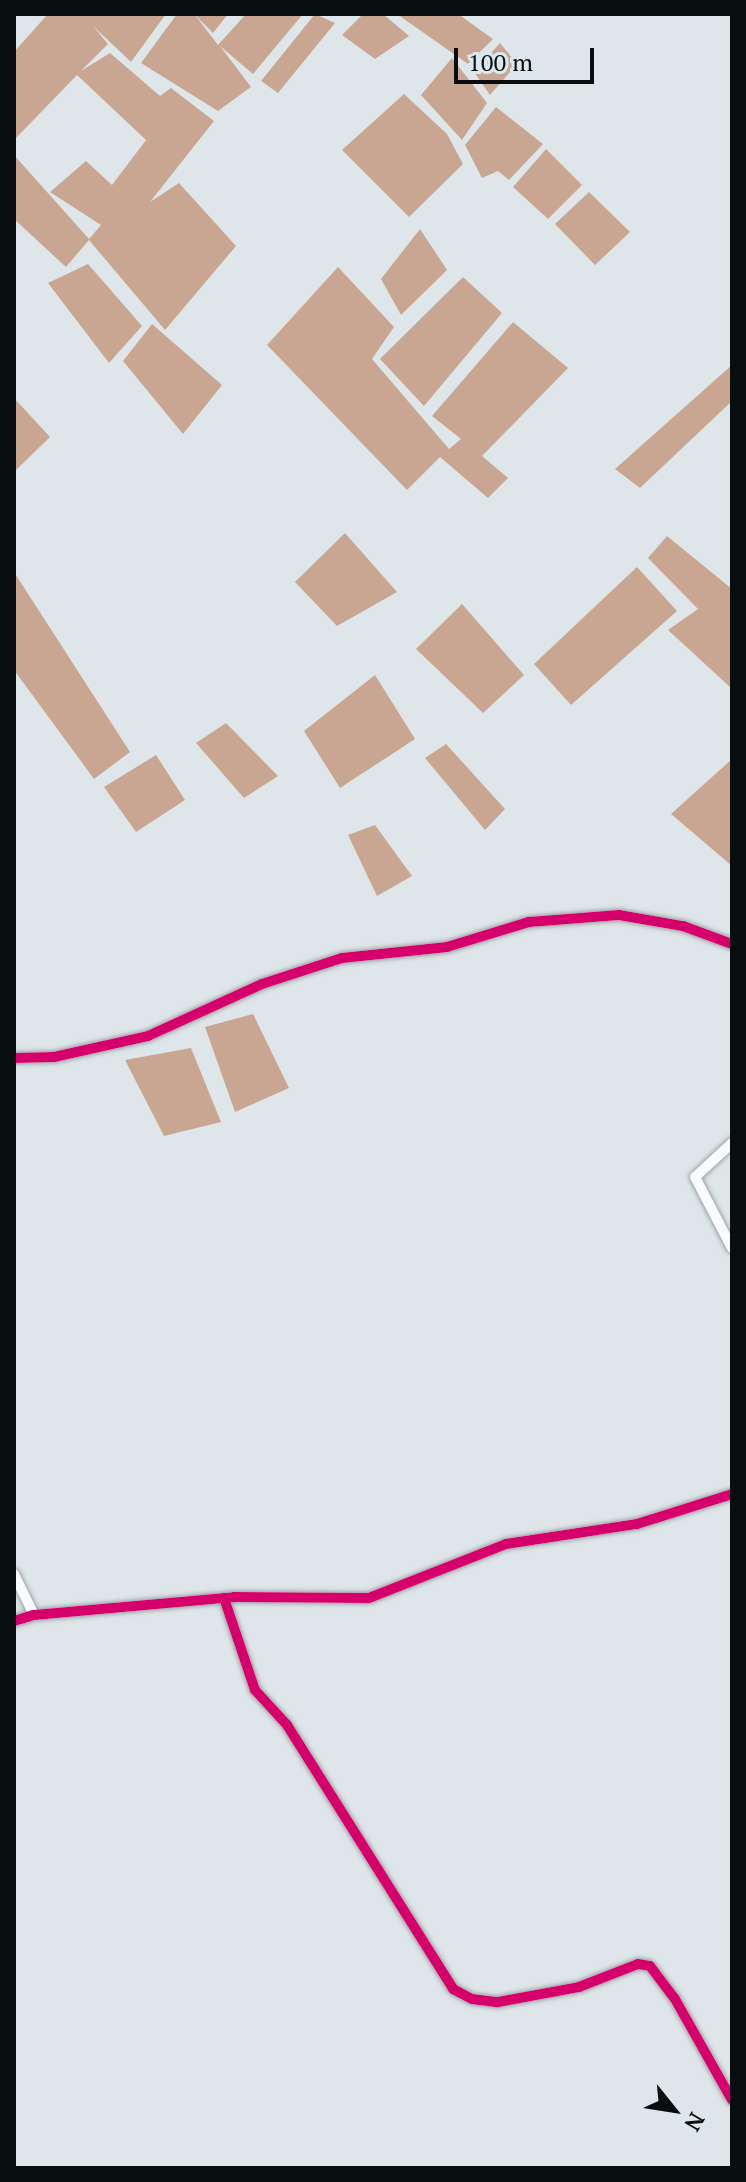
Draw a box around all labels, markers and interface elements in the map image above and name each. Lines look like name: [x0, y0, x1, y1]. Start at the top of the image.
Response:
scale bar: [458, 32, 598, 82]
text: 100 m: [468, 46, 533, 78]
north arrow: [634, 2070, 714, 2150]
text: N: [678, 2108, 712, 2137]

